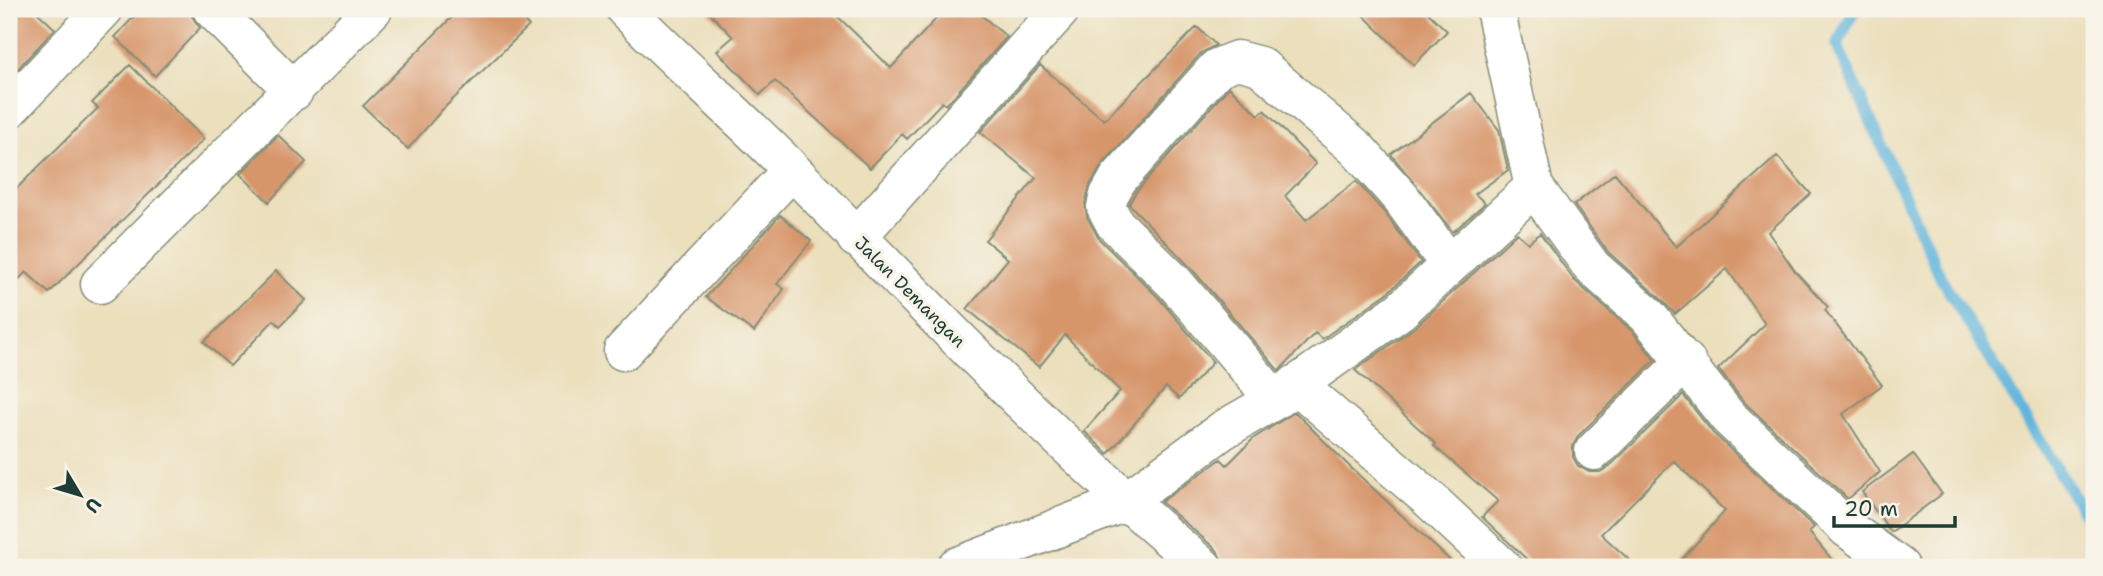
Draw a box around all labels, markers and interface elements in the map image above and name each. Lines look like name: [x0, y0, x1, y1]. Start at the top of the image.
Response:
street label: Jalan Demangan: [849, 231, 971, 353]
north arrow: [46, 461, 116, 530]
scale bar: [1834, 485, 1954, 529]
text: U: [79, 492, 107, 518]
text: 20 m: [1844, 495, 1898, 523]

